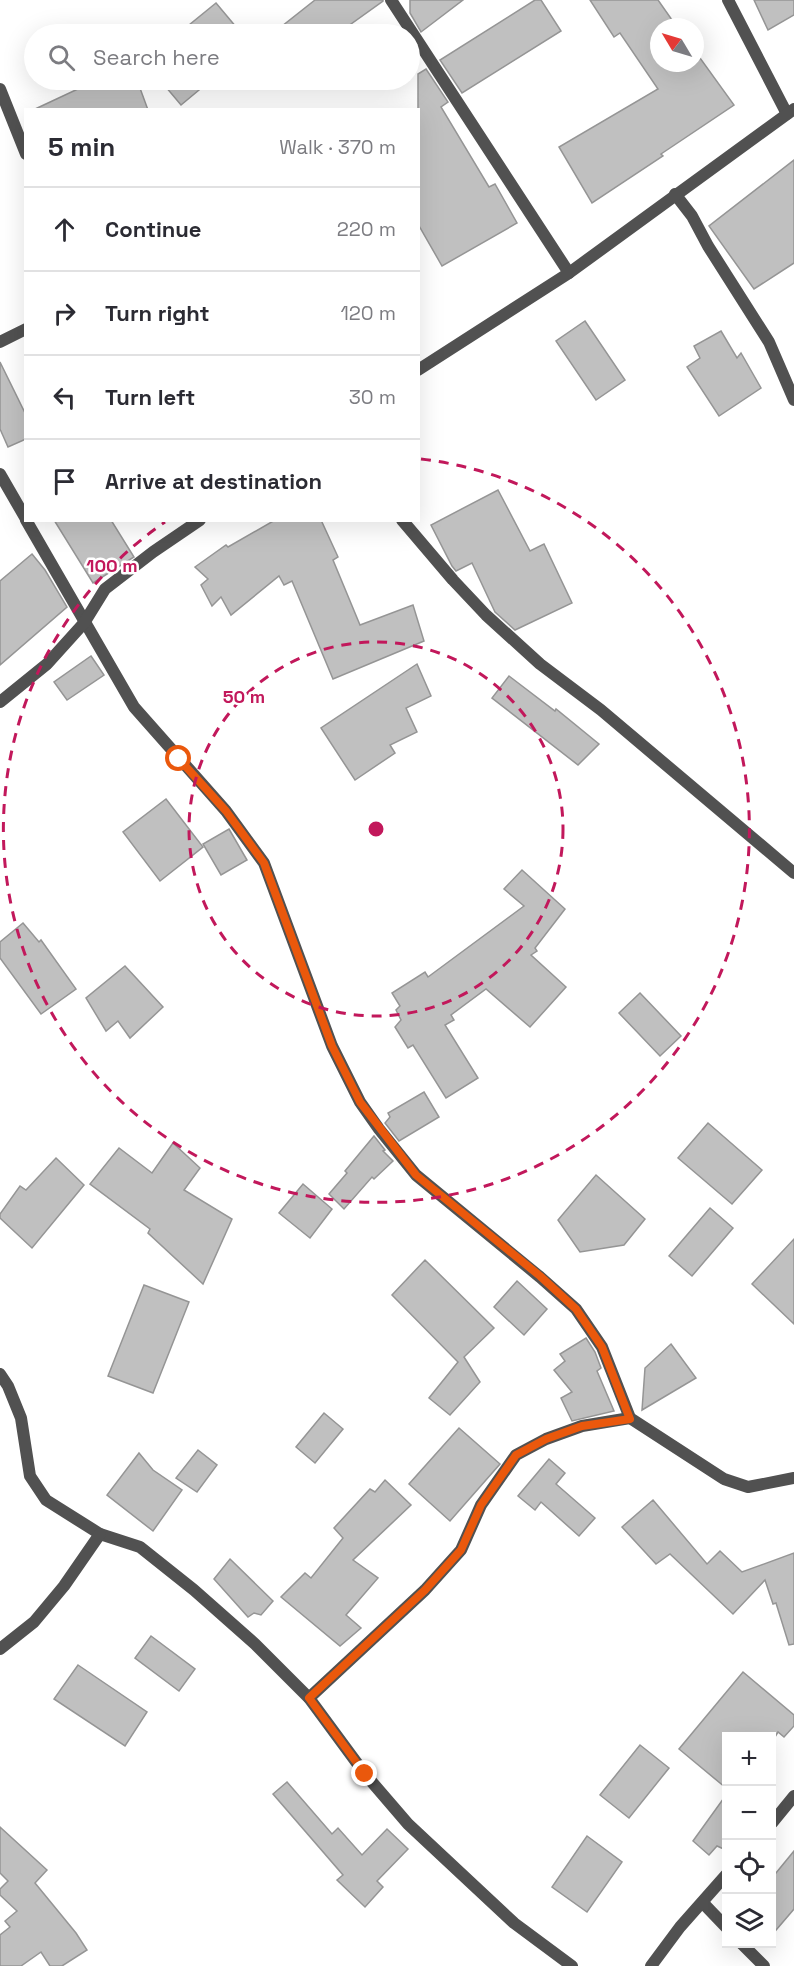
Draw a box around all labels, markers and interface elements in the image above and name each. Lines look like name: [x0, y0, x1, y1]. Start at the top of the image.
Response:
north arrow: [650, 18, 704, 72]
search box: [24, 24, 420, 90]
icon: search: [45, 41, 78, 74]
text: Search here: [93, 43, 220, 71]
text: 5 min: [48, 130, 115, 164]
text: Walk · 370 m: [279, 134, 396, 160]
icon: ahead: [48, 213, 81, 246]
text: Continue: [105, 215, 201, 243]
text: 220 m: [337, 216, 396, 242]
icon: right: [48, 297, 81, 330]
text: Turn right: [105, 299, 210, 327]
text: 120 m: [340, 300, 396, 326]
icon: left: [48, 381, 81, 414]
text: Turn left: [105, 383, 195, 411]
text: 30 m: [349, 384, 396, 410]
icon: arrive: [48, 465, 81, 498]
text: Arrive at destination: [105, 467, 322, 495]
text: 100 m: [86, 554, 138, 577]
text: 50 m: [223, 685, 265, 708]
route start: [165, 745, 191, 771]
centre of rings: [366, 819, 386, 839]
map controls: [722, 1732, 776, 1948]
button: +: [722, 1732, 776, 1786]
route end: [351, 1760, 377, 1786]
button: −: [722, 1786, 776, 1840]
button: locate: [722, 1840, 776, 1894]
button: layers: [722, 1894, 776, 1948]

